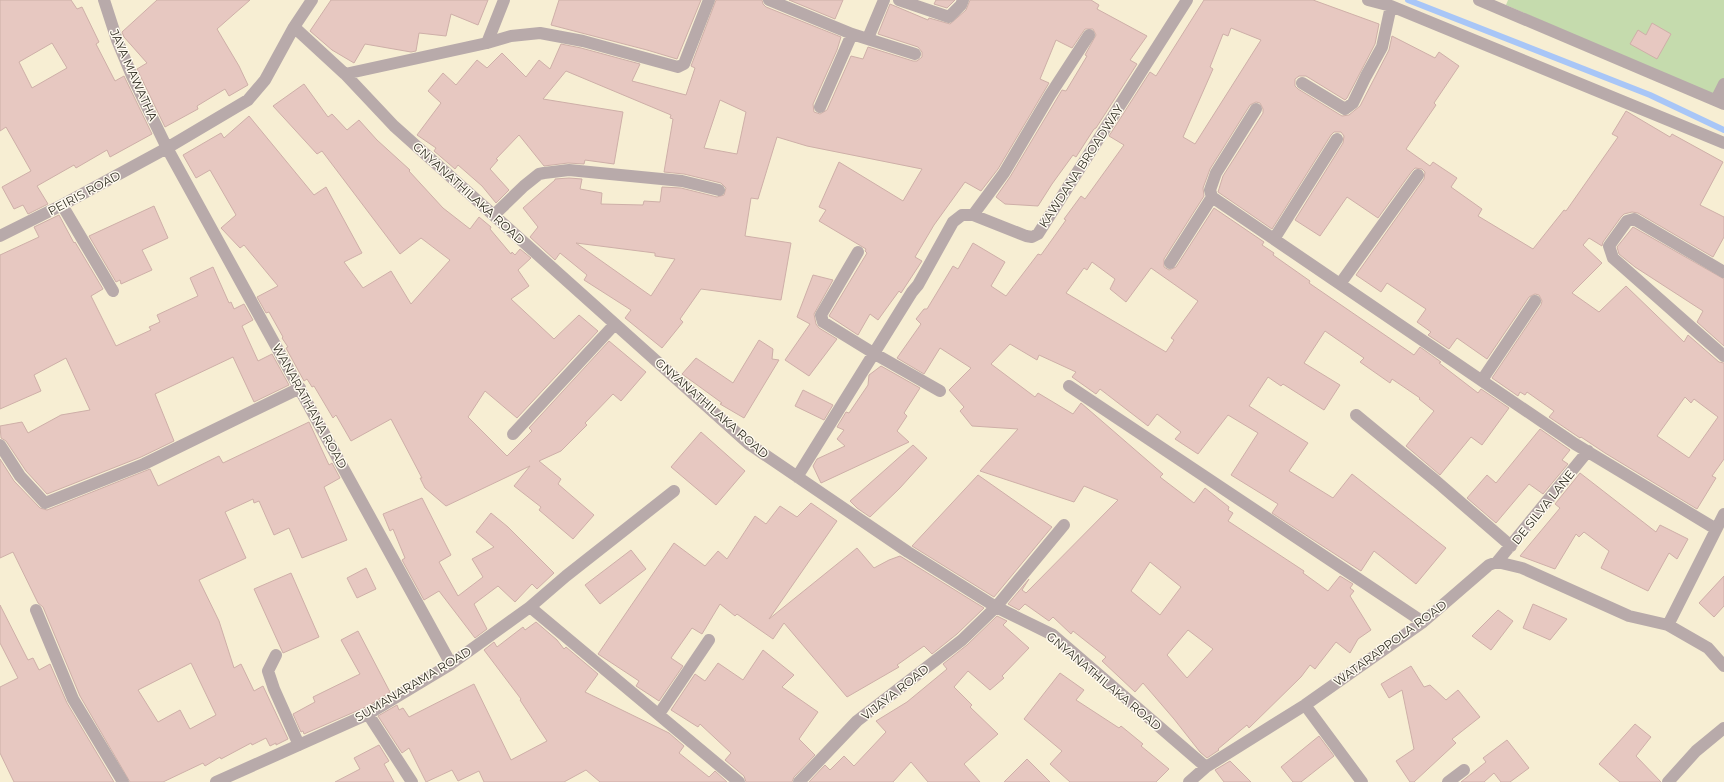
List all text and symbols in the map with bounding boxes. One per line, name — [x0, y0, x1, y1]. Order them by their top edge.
street label: JAYA MAWATHA — [107, 26, 161, 123]
street label: KAWDANA BROADWAY — [1036, 101, 1127, 230]
street label: GNYANATHILAKA ROAD — [410, 139, 528, 247]
street label: PEIRIS ROAD — [45, 168, 123, 218]
street label: WANARATHANA ROAD — [269, 341, 351, 471]
street label: GNYANATHILAKA ROAD — [652, 355, 772, 461]
street label: DE SILVA LANE — [1508, 467, 1578, 547]
street label: WATARAPPOLA ROAD — [1330, 597, 1450, 689]
street label: GNYANATHILAKA ROAD — [1043, 628, 1165, 734]
street label: SUMANARAMA ROAD — [352, 643, 474, 725]
street label: VIJAYA ROAD — [858, 661, 932, 723]

